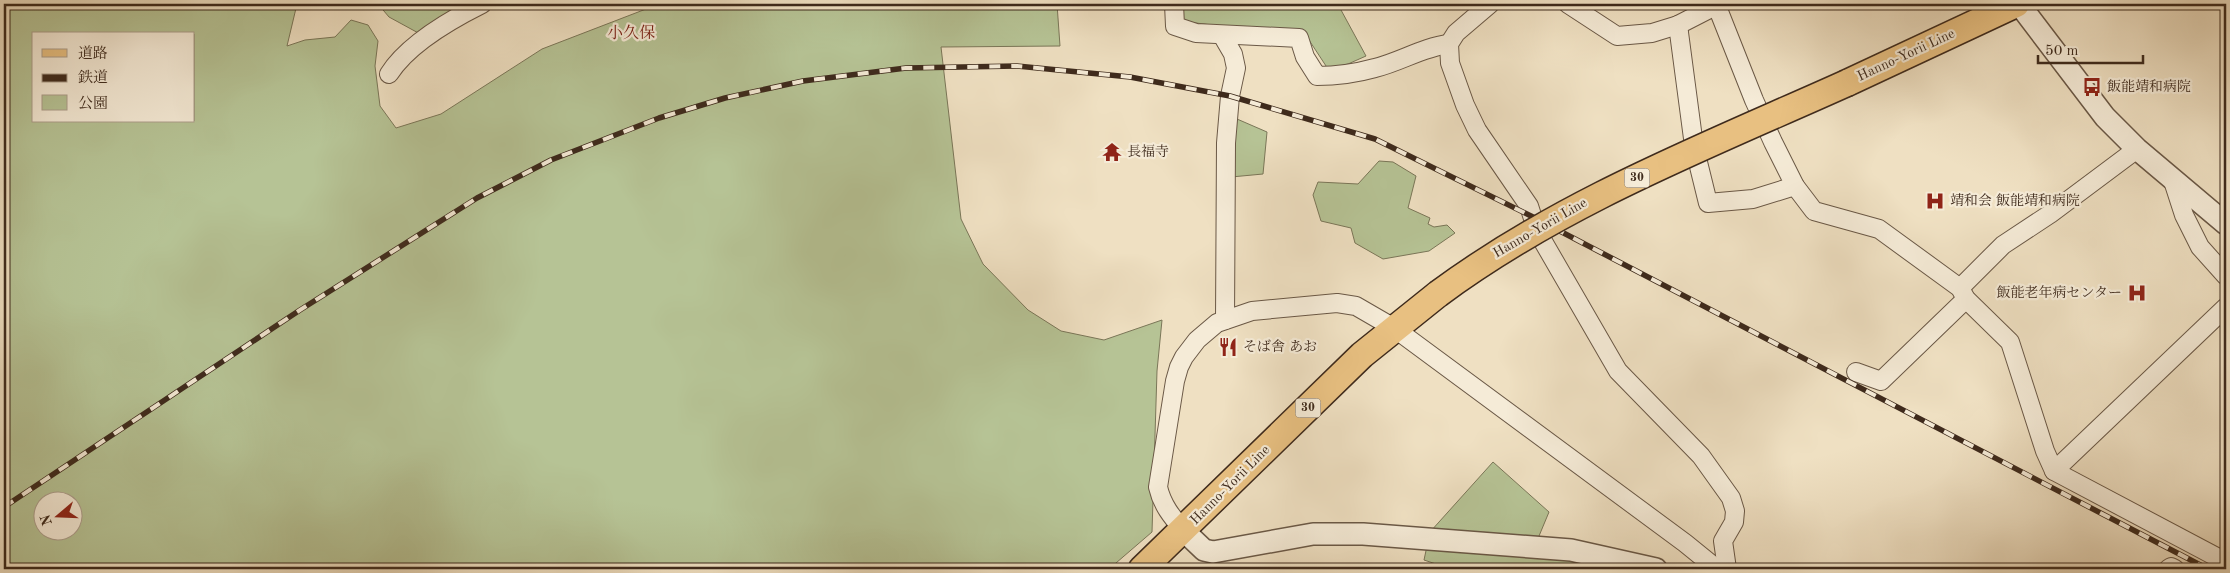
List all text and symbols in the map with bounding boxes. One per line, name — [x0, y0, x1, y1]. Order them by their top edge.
district label: 小久保 — [607, 24, 655, 42]
street label: Hanno-Yorii Line — [1855, 26, 1957, 84]
legend — [32, 32, 195, 122]
scale bar — [2038, 32, 2142, 64]
text: 50 m — [2045, 44, 2079, 59]
text: 道路 — [78, 45, 108, 62]
text: 鉄道 — [78, 69, 108, 86]
bus stop icon: 飯能靖和病院 — [2081, 76, 2103, 98]
place label: 飯能靖和病院 — [2107, 79, 2191, 94]
text: 公園 — [78, 95, 108, 112]
temple icon: 長福寺 — [1101, 141, 1123, 163]
place label: 長福寺 — [1127, 144, 1169, 159]
road number: 30 — [1624, 168, 1650, 188]
hospital icon: 靖和会 飯能靖和病院 — [1924, 190, 1946, 212]
place label: 靖和会 飯能靖和病院 — [1950, 193, 2080, 208]
street label: Hanno-Yorii Line — [1491, 196, 1589, 260]
hospital icon: 飯能老年病センター — [2126, 282, 2148, 304]
place label: 飯能老年病センター — [1997, 285, 2122, 300]
restaurant icon: そば舎 あお — [1217, 336, 1239, 358]
place label: そば舎 あお — [1243, 339, 1317, 354]
road number: 30 — [1296, 398, 1320, 418]
street label: Hanno-Yorii Line — [1188, 443, 1272, 527]
north arrow — [32, 490, 82, 540]
text: N — [38, 512, 55, 527]

